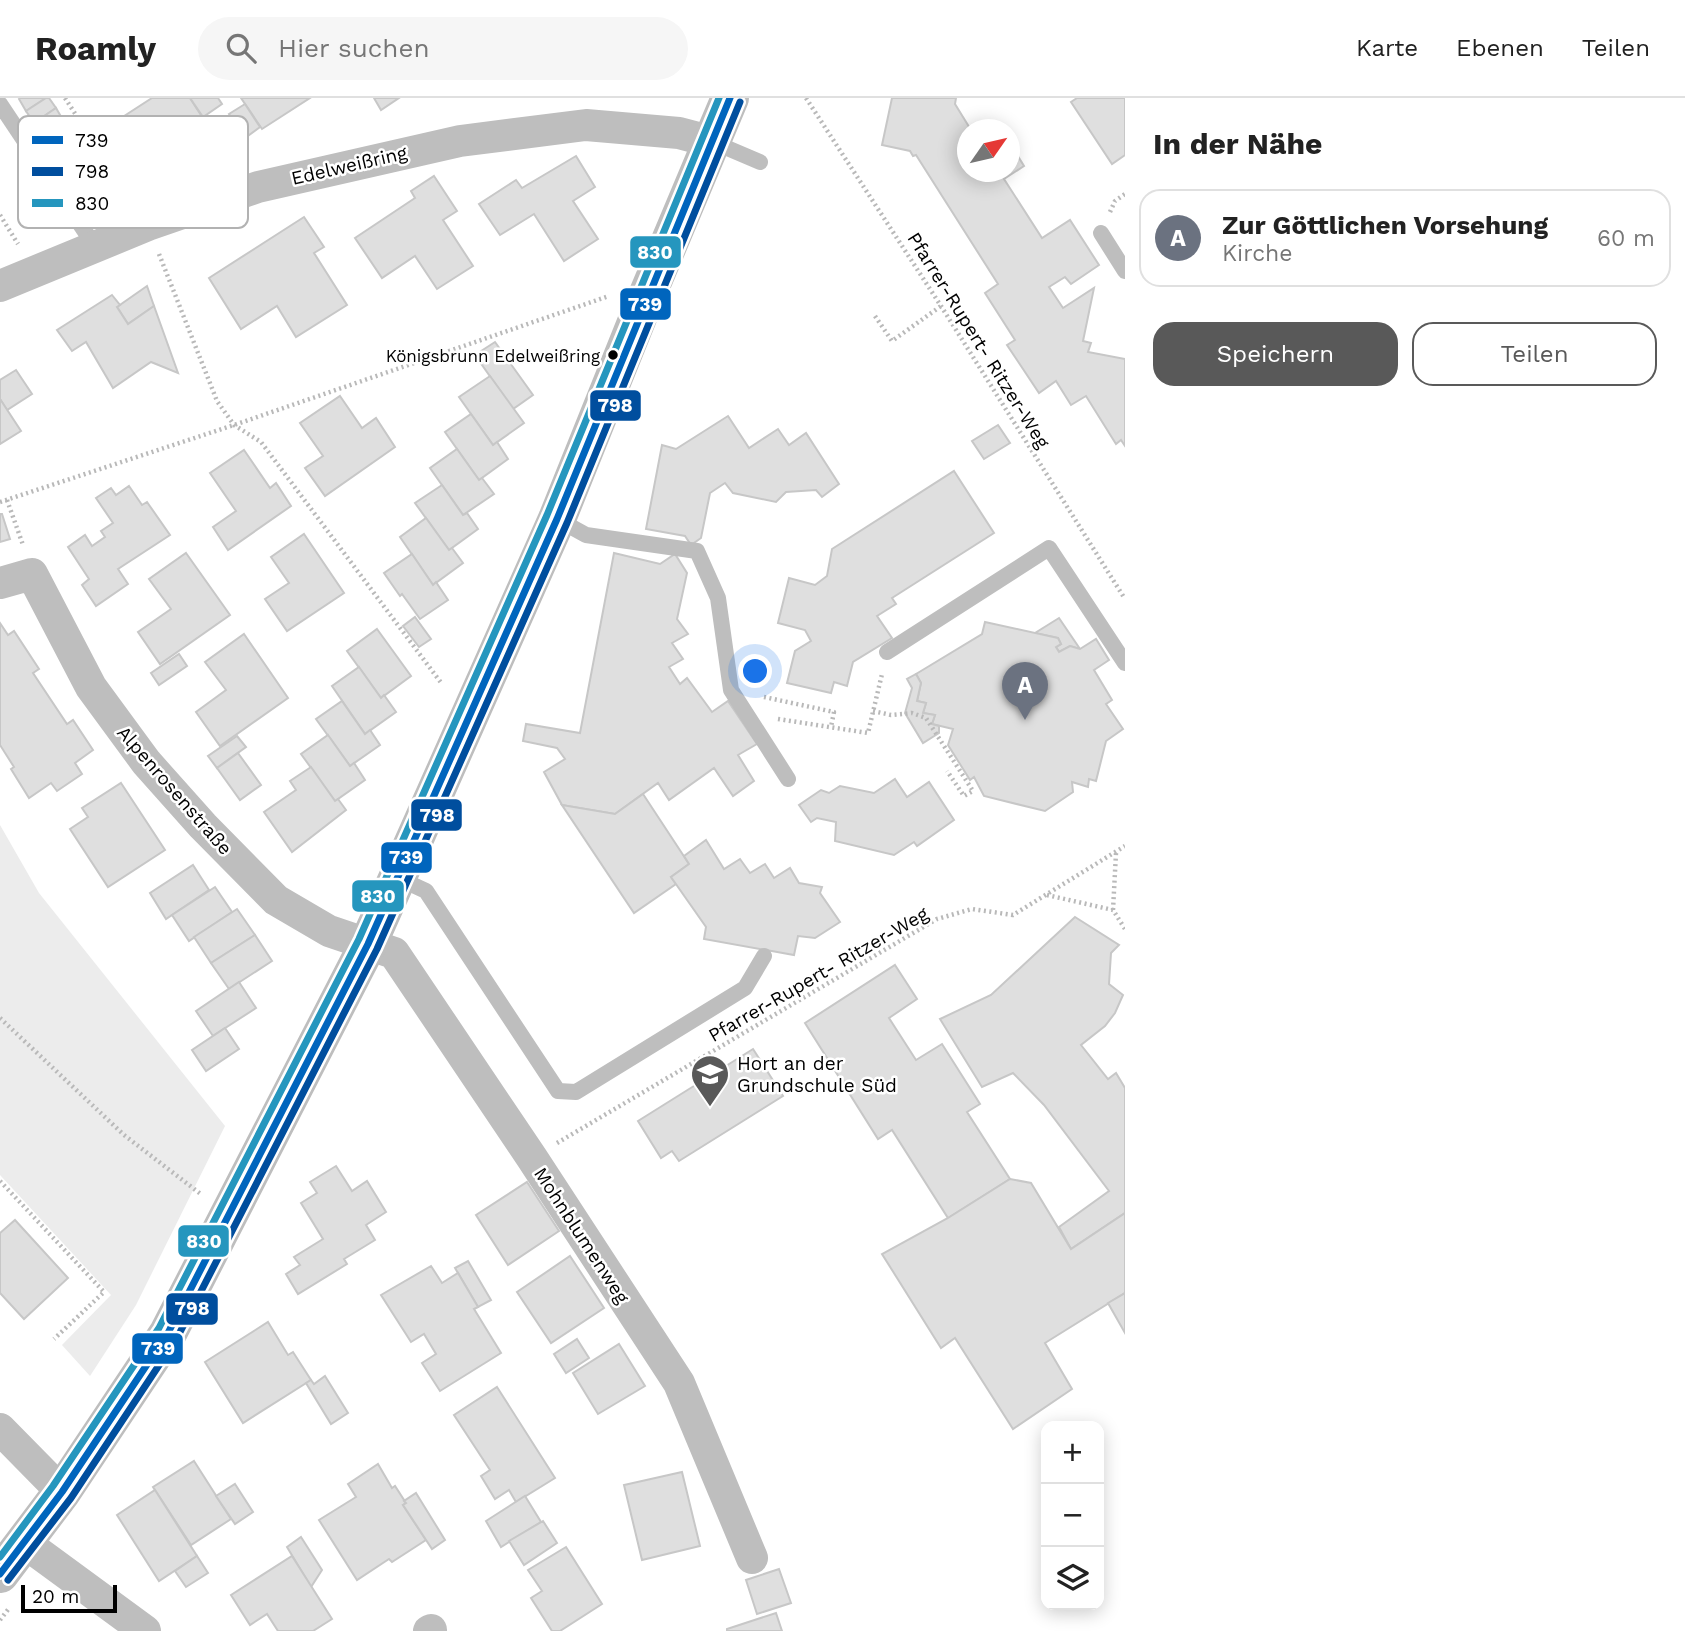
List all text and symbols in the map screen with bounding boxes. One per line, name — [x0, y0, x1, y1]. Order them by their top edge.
search box — [198, 17, 688, 80]
text: Roamly — [35, 29, 156, 68]
icon: search — [222, 29, 260, 67]
text: Hier suchen — [278, 33, 429, 63]
text: Karte — [1356, 34, 1418, 62]
text: Ebenen — [1456, 34, 1544, 62]
text: Teilen — [1582, 34, 1650, 62]
legend — [18, 116, 248, 228]
north arrow — [957, 119, 1020, 182]
text: In der Nähe — [1153, 126, 1322, 161]
text: 739 — [75, 129, 108, 152]
street label: Edelweißring — [289, 141, 410, 190]
text: 798 — [75, 160, 109, 183]
text: 830 — [75, 192, 109, 215]
text: Zur Göttlichen Vorsehung — [1222, 210, 1548, 240]
text: A — [1170, 225, 1186, 252]
text: 60 m — [1597, 225, 1655, 252]
street label: Pfarrer-Rupert- Ritzer-Weg — [903, 228, 1055, 453]
line badge: 830 — [629, 235, 682, 269]
text: Kirche — [1222, 240, 1293, 267]
text: 830 — [637, 241, 673, 264]
line badge: 739 — [619, 287, 672, 321]
text: 739 — [628, 293, 662, 316]
button: Speichern — [1153, 322, 1398, 386]
button: Teilen — [1412, 322, 1657, 386]
place label: Königsbrunn Edelweißring — [386, 346, 601, 366]
marker: Königsbrunn Edelweißring — [606, 348, 620, 362]
line badge: 798 — [589, 389, 642, 422]
text: 798 — [597, 394, 633, 417]
your location — [738, 654, 772, 688]
pin: A — [1002, 662, 1048, 720]
street label: Alpenrosenstraße — [112, 721, 237, 860]
line badge: 798 — [410, 798, 463, 832]
text: 798 — [419, 804, 455, 827]
line badge: 739 — [380, 841, 433, 874]
text: 739 — [389, 846, 423, 869]
line badge: 830 — [351, 879, 405, 913]
text: 830 — [360, 885, 396, 908]
street label: Pfarrer-Rupert- Ritzer-Weg — [704, 901, 933, 1047]
place label: Hort an der Grundschule Süd — [737, 1052, 897, 1097]
school or university icon: Hort an der Grundschule Süd — [689, 1053, 731, 1108]
street label: Mohnblumenweg — [529, 1163, 635, 1308]
line badge: 830 — [177, 1224, 230, 1258]
text: 830 — [186, 1230, 222, 1253]
line badge: 798 — [165, 1292, 219, 1326]
text: 798 — [174, 1297, 210, 1320]
line badge: 739 — [131, 1332, 184, 1365]
text: 739 — [141, 1337, 175, 1360]
map controls — [1041, 1421, 1104, 1610]
button: + — [1041, 1421, 1104, 1484]
button: − — [1041, 1484, 1104, 1547]
button: layers — [1041, 1547, 1104, 1610]
scale bar — [21, 1582, 117, 1614]
text: 20 m — [32, 1585, 79, 1608]

